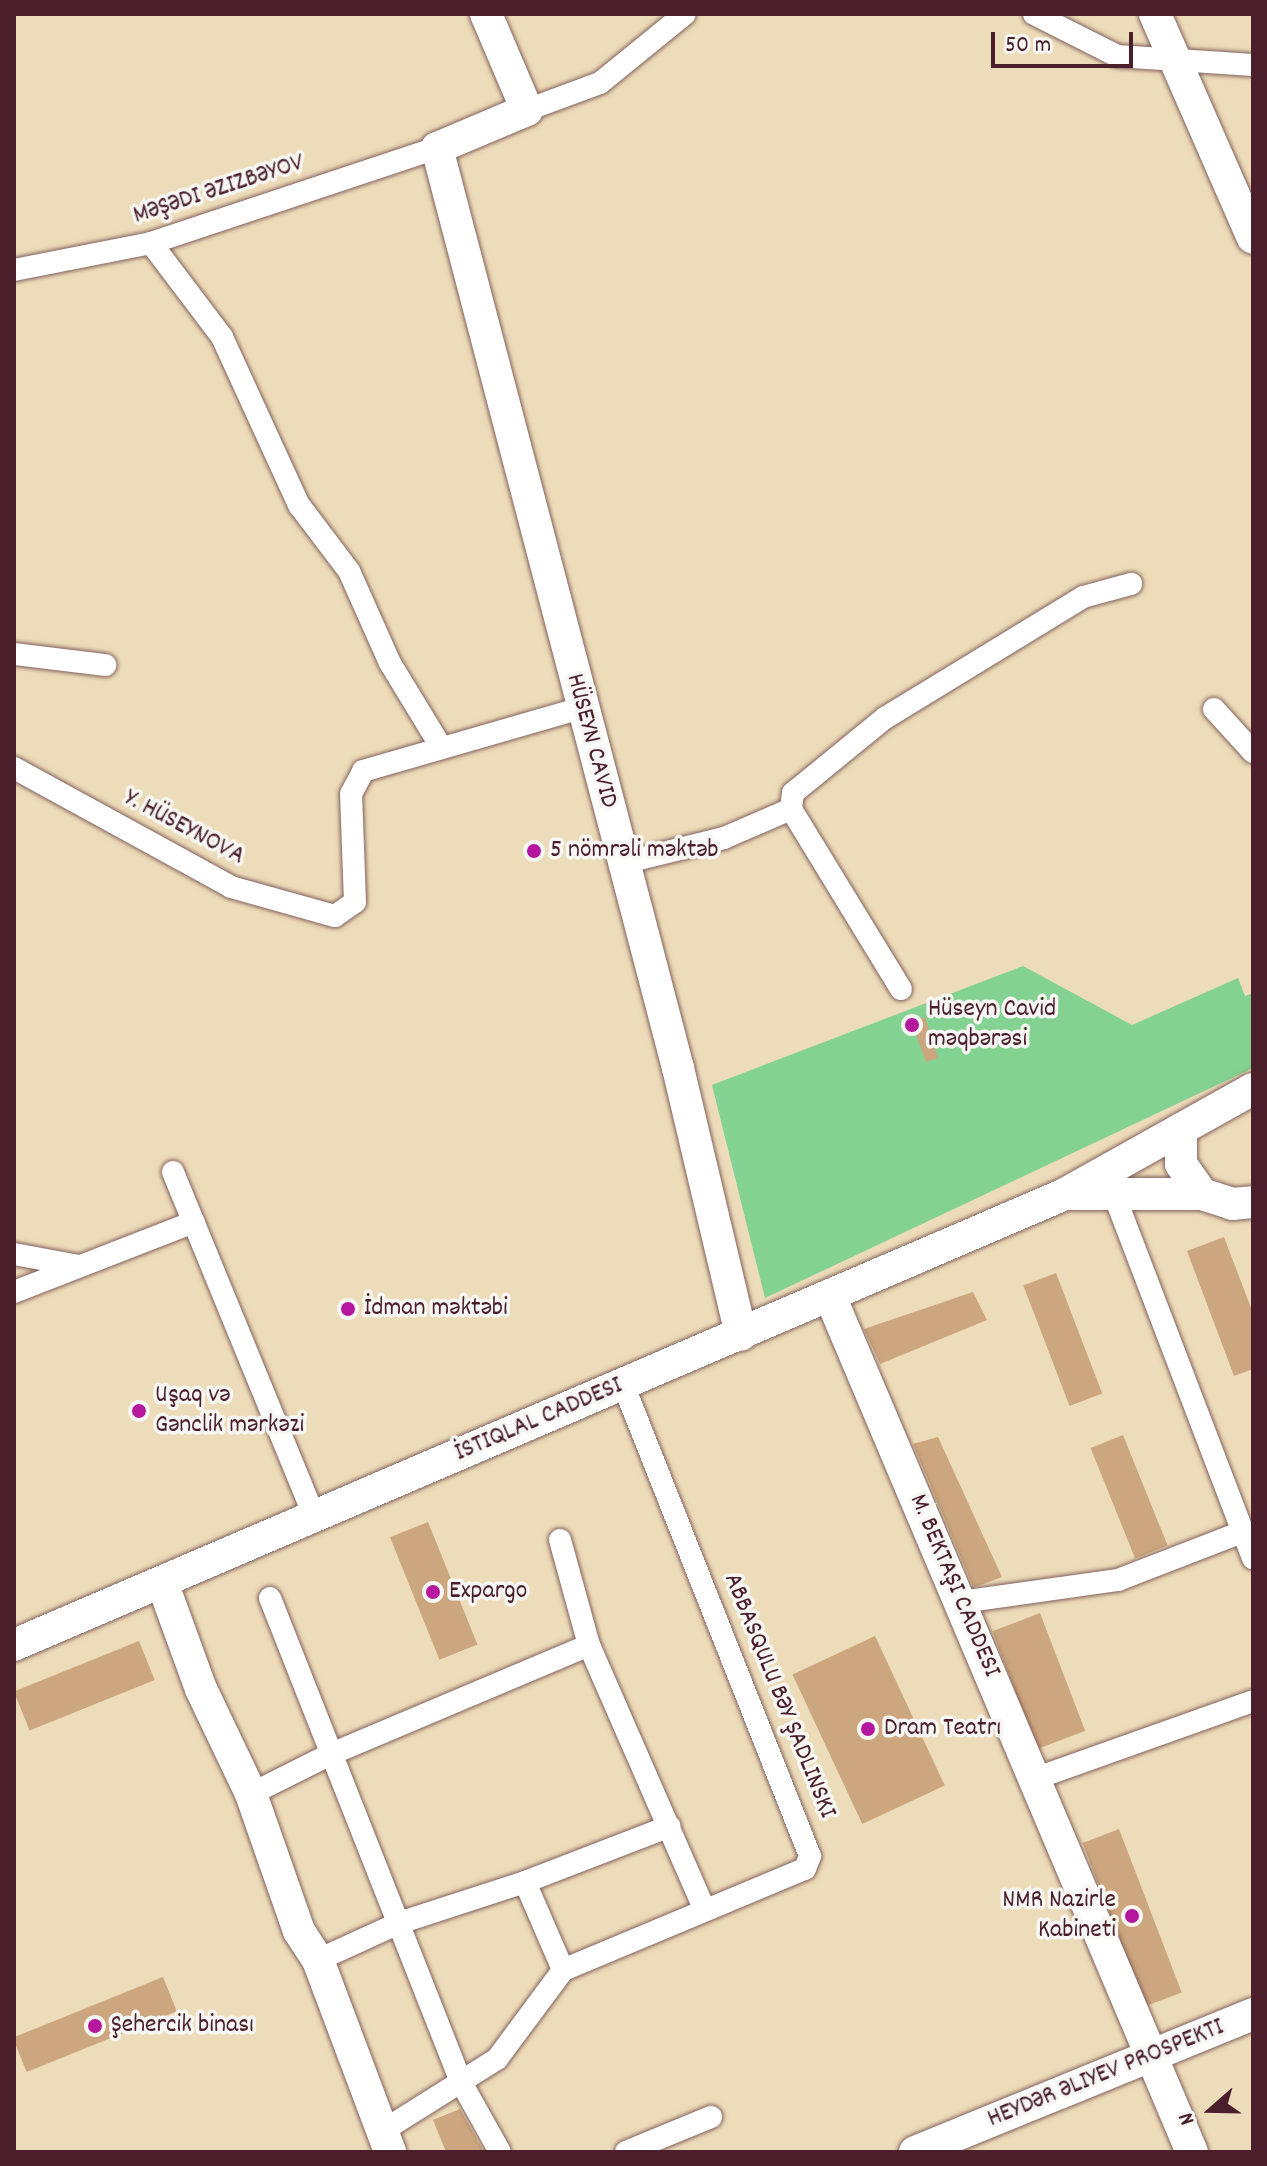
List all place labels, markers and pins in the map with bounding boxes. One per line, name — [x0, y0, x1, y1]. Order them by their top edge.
place label: 5 nömrəli məktəb — [550, 835, 719, 867]
marker: 5 nömrəli məktəb — [525, 842, 543, 860]
place label: Hüseyn Cavid məqbərəsi — [928, 994, 1056, 1056]
marker: Hüseyn Cavid məqbərəsi — [903, 1016, 921, 1034]
place label: İdman məktəbi — [364, 1293, 508, 1325]
marker: İdman məktəbi — [339, 1300, 357, 1318]
place label: Uşaq və Gənclik mərkəzi — [155, 1380, 304, 1442]
marker: Uşaq və Gənclik mərkəzi — [130, 1402, 148, 1420]
place label: Expargo — [449, 1576, 527, 1608]
marker: Expargo — [424, 1583, 442, 1601]
place label: Dram Teatrı — [884, 1713, 1001, 1745]
marker: Dram Teatrı — [859, 1720, 877, 1738]
place label: NMR Nazirle Kabineti — [1002, 1885, 1116, 1946]
marker: NMR Nazirle Kabineti — [1123, 1907, 1141, 1925]
place label: Şehercik binası — [111, 2010, 254, 2042]
marker: Şehercik binası — [86, 2017, 104, 2035]

